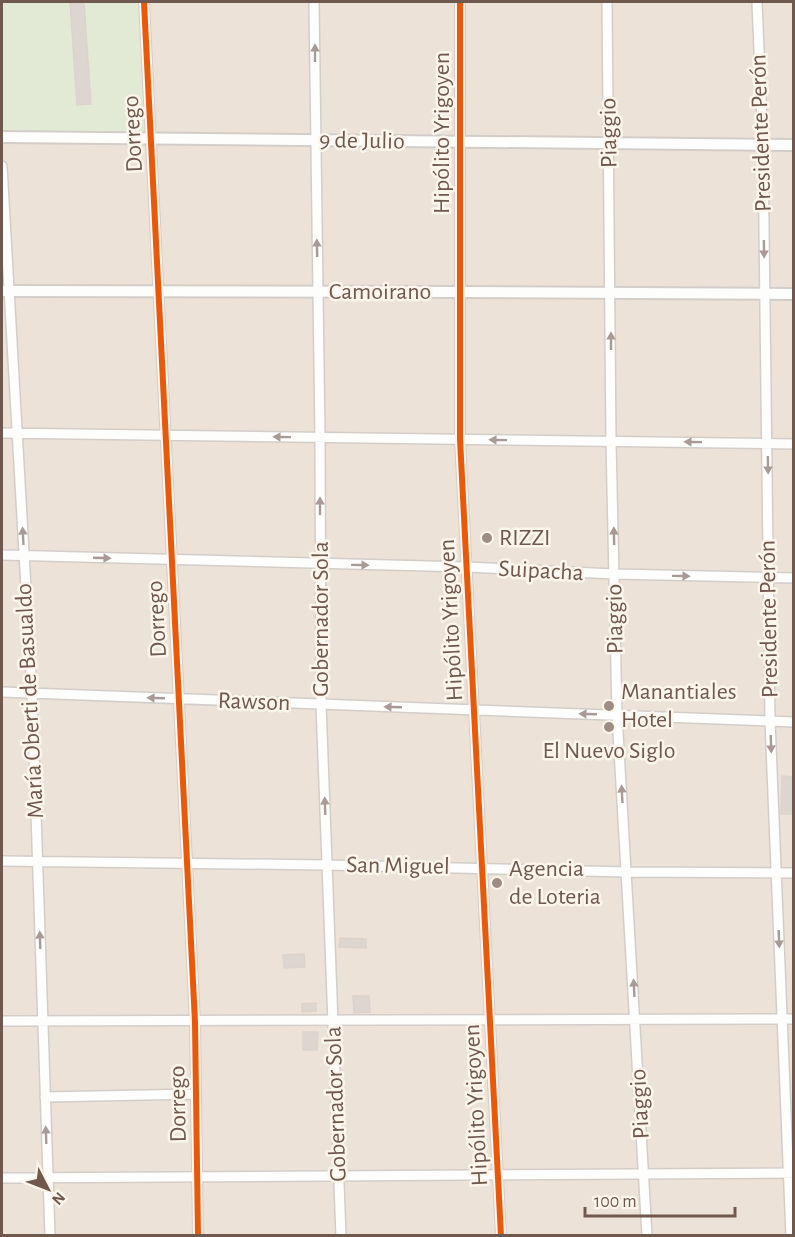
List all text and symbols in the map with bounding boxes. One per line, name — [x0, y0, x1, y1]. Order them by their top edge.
one-way arrow — [310, 44, 320, 63]
street label: Hipólito Yrigoyen — [430, 52, 454, 214]
street label: Presidente Perón — [746, 54, 776, 212]
street label: Dorrego — [119, 95, 147, 173]
street label: Piaggio — [596, 98, 622, 168]
street label: 9 de Julio — [319, 128, 405, 154]
one-way arrow — [312, 239, 322, 258]
one-way arrow — [759, 239, 769, 258]
street label: Camoirano — [329, 280, 431, 304]
one-way arrow — [606, 331, 616, 350]
one-way arrow — [273, 432, 292, 442]
one-way arrow — [489, 435, 508, 445]
one-way arrow — [684, 438, 703, 447]
one-way arrow — [763, 455, 773, 474]
one-way arrow — [315, 497, 325, 516]
one-way arrow — [18, 526, 27, 545]
place label: RIZZI — [499, 526, 551, 550]
one-way arrow — [609, 526, 618, 545]
marker: RIZZI — [480, 531, 494, 545]
street label: Hipólito Yrigoyen — [435, 538, 467, 702]
street label: Presidente Perón — [756, 540, 782, 698]
street label: Gobernador Sola — [309, 541, 333, 697]
one-way arrow — [92, 553, 111, 562]
street label: Suipacha — [498, 557, 584, 585]
one-way arrow — [350, 560, 369, 569]
one-way arrow — [671, 571, 690, 581]
street label: Dorrego — [143, 580, 171, 658]
street label: María Oberti de Basualdo — [12, 583, 48, 819]
street label: Piaggio — [602, 584, 628, 654]
place label: Manantiales Hotel — [621, 680, 737, 732]
street label: Rawson — [217, 689, 291, 715]
one-way arrow — [147, 693, 166, 702]
marker: Manantiales Hotel — [602, 699, 616, 713]
one-way arrow — [384, 702, 403, 711]
one-way arrow — [579, 710, 598, 719]
marker: El Nuevo Siglo — [602, 720, 616, 734]
one-way arrow — [767, 734, 776, 753]
place label: El Nuevo Siglo — [543, 739, 675, 763]
one-way arrow — [618, 784, 627, 803]
one-way arrow — [320, 797, 329, 816]
street label: San Miguel — [346, 853, 450, 879]
place label: Agencia de Loteria — [509, 857, 601, 909]
marker: Agencia de Loteria — [490, 876, 504, 890]
one-way arrow — [775, 929, 784, 948]
one-way arrow — [35, 931, 44, 950]
one-way arrow — [629, 979, 638, 998]
street label: Hipólito Yrigoyen — [460, 1023, 492, 1187]
street label: Gobernador Sola — [321, 1026, 351, 1182]
street label: Dorrego — [165, 1065, 191, 1143]
street label: Piaggio — [626, 1068, 654, 1140]
one-way arrow — [42, 1126, 51, 1145]
north arrow — [18, 1159, 78, 1219]
scale bar — [585, 1180, 735, 1218]
text: N — [49, 1189, 68, 1208]
text: 100 m — [594, 1193, 637, 1211]

